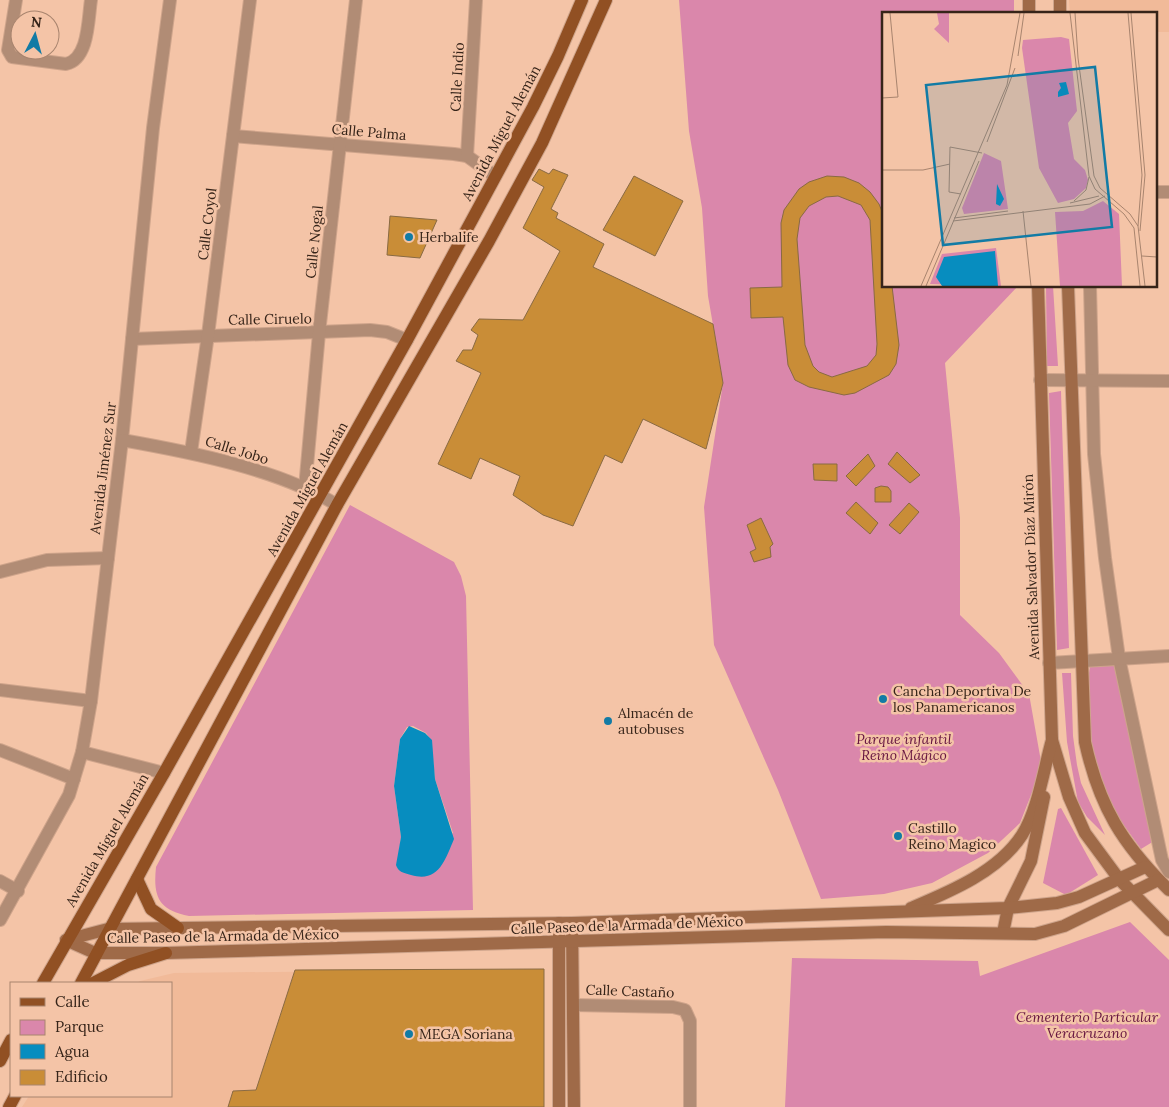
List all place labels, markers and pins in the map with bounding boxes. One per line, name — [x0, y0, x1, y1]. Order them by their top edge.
place label: Herbalife — [419, 228, 479, 246]
marker: Herbalife — [403, 231, 415, 243]
place label: Cancha Deportiva De los Panamericanos — [893, 682, 1032, 716]
marker: Cancha Deportiva De los Panamericanos — [877, 693, 889, 705]
place label: Almacén de autobuses — [617, 704, 694, 738]
marker: Almacén de autobuses — [602, 715, 614, 727]
place label: Castillo Reino Magico — [908, 819, 996, 853]
marker: Castillo Reino Magico — [892, 830, 904, 842]
place label: MEGA Soriana — [419, 1025, 513, 1043]
marker: MEGA Soriana — [403, 1028, 415, 1040]

